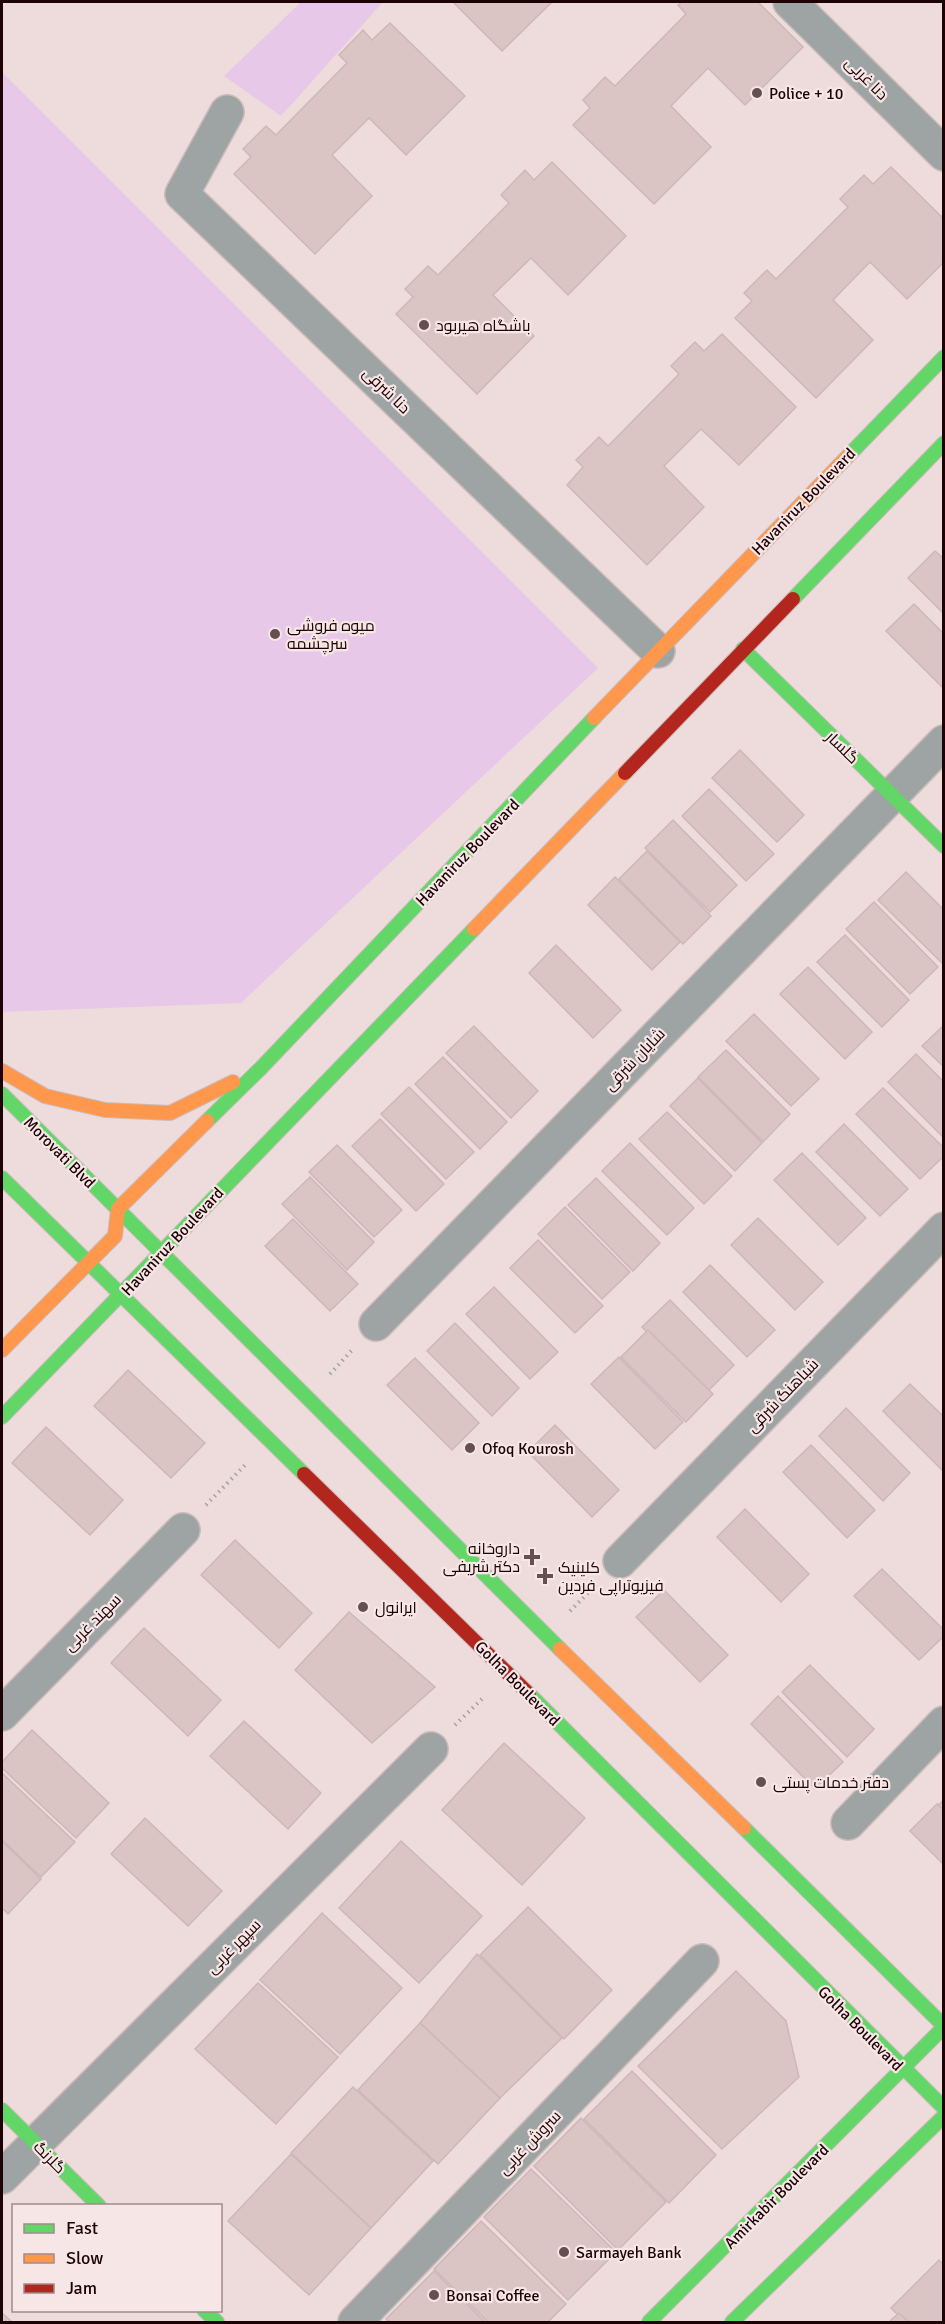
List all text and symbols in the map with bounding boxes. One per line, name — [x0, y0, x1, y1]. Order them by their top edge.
street label: دنا غربی — [841, 53, 892, 104]
place label: Police + 10 — [769, 84, 843, 104]
marker: Police + 10 — [750, 86, 764, 100]
place label: باشگاه هیربود — [436, 316, 531, 336]
marker: باشگاه هیربود — [417, 318, 431, 332]
street label: دنا شرقی — [358, 363, 414, 418]
street label: Havaniruz Boulevard — [748, 444, 860, 559]
place label: میوه فروشی سرچشمه — [287, 616, 375, 655]
marker: میوه فروشی سرچشمه — [268, 627, 282, 641]
street label: گلسار — [821, 726, 863, 768]
street label: Havaniruz Boulevard — [412, 795, 524, 910]
street label: شایان شرقی — [600, 1024, 670, 1095]
street label: Morovati Blvd — [19, 1113, 99, 1193]
street label: Havaniruz Boulevard — [117, 1183, 228, 1300]
street label: شباهنگ شرقی — [742, 1355, 823, 1437]
place label: Ofoq Kourosh — [482, 1439, 574, 1459]
marker: Ofoq Kourosh — [463, 1441, 477, 1455]
place label: داروخانه دکتر شریفی — [443, 1539, 520, 1577]
marker: داروخانه دکتر شریفی — [525, 1550, 539, 1564]
place label: کلینیک فیزیوتراپی فردین — [558, 1558, 664, 1597]
marker: کلینیک فیزیوتراپی فردین — [536, 1567, 554, 1585]
street label: سهند غربی — [60, 1590, 126, 1656]
place label: ایرانول — [375, 1598, 417, 1618]
marker: ایرانول — [356, 1600, 370, 1614]
street label: Golha Boulevard — [471, 1637, 564, 1730]
place label: دفتر خدمات پستی — [773, 1773, 889, 1794]
marker: دفتر خدمات پستی — [754, 1775, 768, 1789]
street label: سپهر غربی — [202, 1915, 265, 1978]
street label: Golha Boulevard — [814, 1982, 907, 2075]
street label: سروش غربی — [494, 2106, 565, 2179]
street label: گلرنگ — [29, 2137, 70, 2178]
street label: Amirkabir Boulevard — [720, 2140, 833, 2253]
legend — [12, 2204, 222, 2312]
text: Fast — [66, 2217, 98, 2239]
place label: Sarmayeh Bank — [576, 2243, 682, 2263]
marker: Sarmayeh Bank — [557, 2245, 571, 2259]
text: Slow — [66, 2247, 103, 2269]
text: Jam — [66, 2277, 97, 2299]
place label: Bonsai Coffee — [446, 2286, 540, 2306]
marker: Bonsai Coffee — [427, 2288, 441, 2302]

